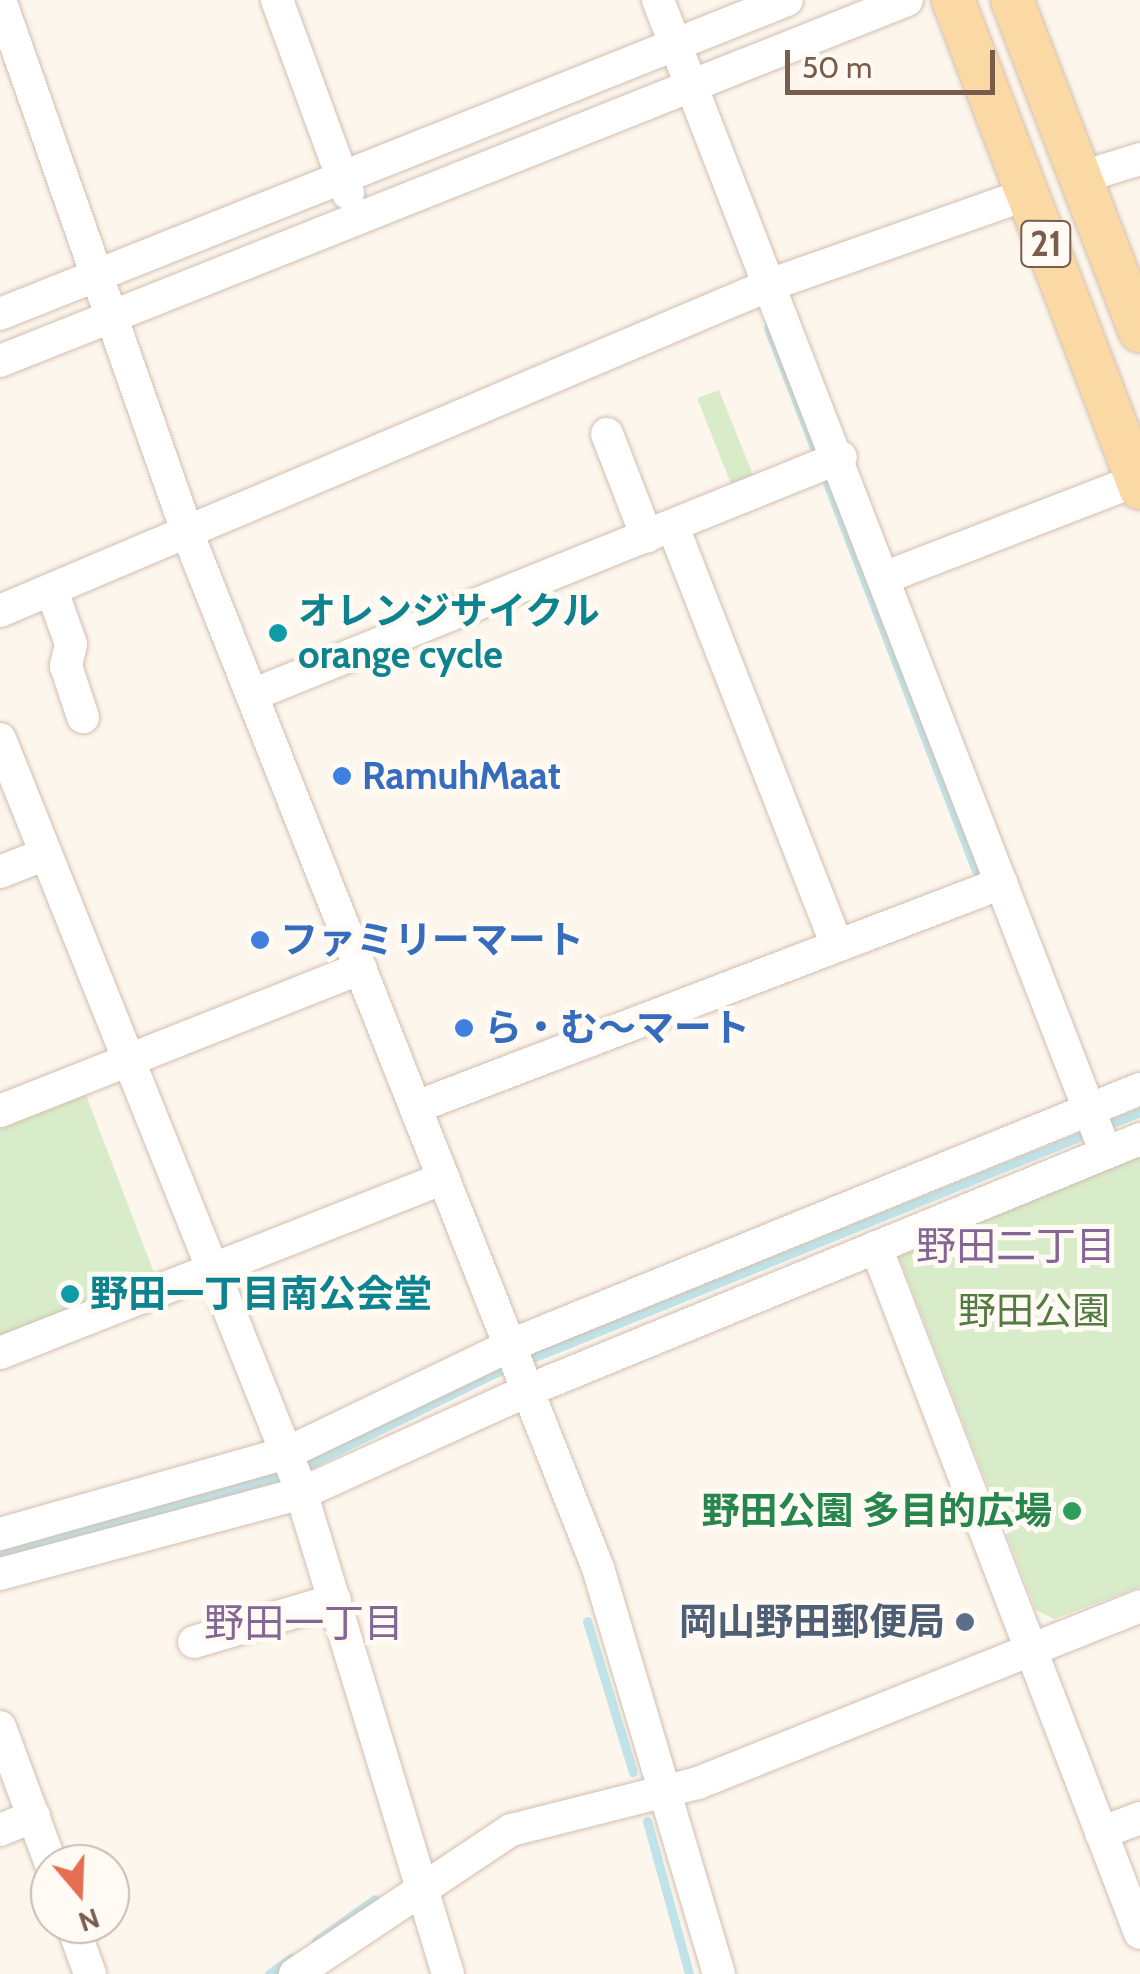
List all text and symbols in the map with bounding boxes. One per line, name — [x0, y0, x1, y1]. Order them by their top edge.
scale bar — [790, 30, 1000, 92]
text: 50 m — [802, 49, 872, 86]
road number: 21 — [1018, 214, 1074, 274]
place label: オレンジサイクル orange cycle — [298, 588, 602, 678]
marker: オレンジサイクル orange cycle — [267, 622, 289, 644]
place label: RamuhMaat — [362, 753, 561, 799]
marker: RamuhMaat — [331, 765, 353, 787]
place label: ファミリーマート — [280, 917, 584, 963]
marker: ファミリーマート — [249, 929, 271, 951]
place label: ら・む～マート — [484, 1005, 750, 1051]
marker: ら・む～マート — [453, 1017, 475, 1039]
district label: 野田二丁目 — [916, 1222, 1116, 1270]
place label: 野田一丁目南公会堂 — [90, 1271, 432, 1317]
marker: 野田一丁目南公会堂 — [59, 1283, 81, 1305]
park label: 野田公園 — [958, 1288, 1110, 1334]
place label: 野田公園 多目的広場 — [701, 1488, 1052, 1534]
marker: 野田公園 多目的広場 — [1061, 1500, 1083, 1522]
district label: 野田一丁目 — [204, 1599, 404, 1647]
place label: 岡山野田郵便局 — [679, 1599, 945, 1645]
marker: 岡山野田郵便局 — [954, 1611, 976, 1633]
north arrow — [30, 1844, 130, 1944]
text: N — [74, 1901, 104, 1940]

